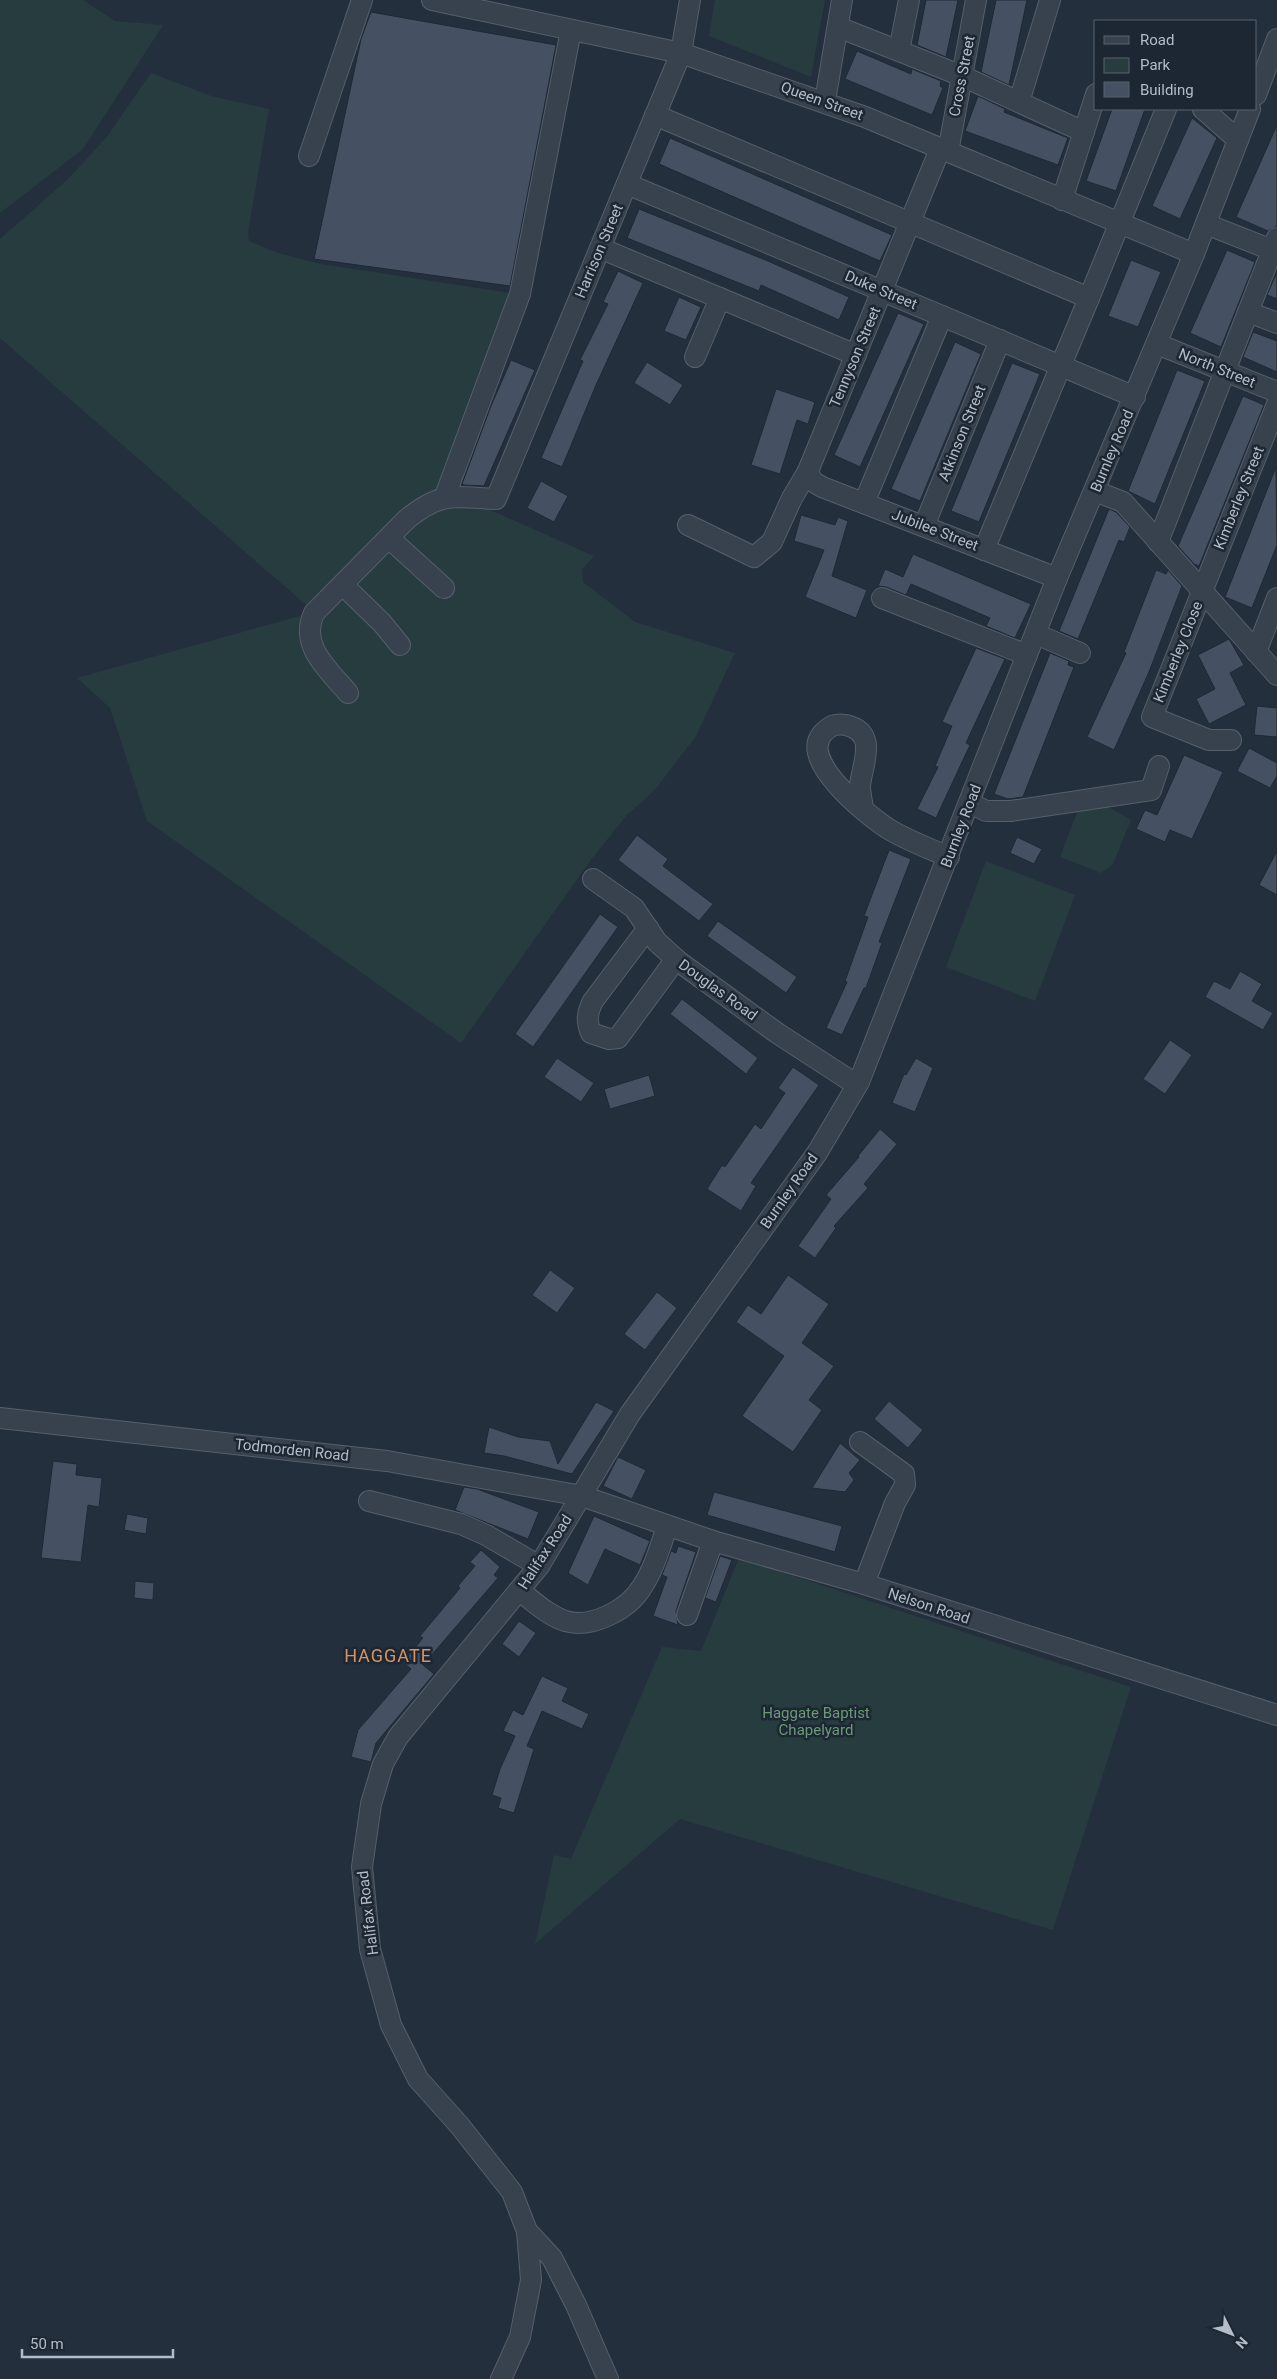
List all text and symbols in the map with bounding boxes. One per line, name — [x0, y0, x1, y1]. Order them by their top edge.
legend — [1094, 20, 1257, 110]
text: Road — [1140, 31, 1174, 49]
street label: Cross Street — [945, 34, 979, 118]
text: Park — [1140, 56, 1171, 74]
street label: Queen Street — [778, 78, 866, 124]
text: Building — [1140, 81, 1194, 99]
street label: Harrison Street — [571, 201, 627, 301]
street label: Duke Street — [842, 267, 920, 313]
street label: Tennyson Street — [826, 304, 884, 410]
street label: North Street — [1176, 344, 1258, 392]
street label: Atkinson Street — [935, 382, 989, 484]
street label: Burnley Road — [1087, 407, 1137, 495]
street label: Kimberley Street — [1210, 444, 1268, 552]
street label: Jubilee Street — [889, 505, 981, 555]
street label: Kimberley Close — [1149, 599, 1207, 705]
street label: Burnley Road — [937, 782, 985, 870]
street label: Douglas Road — [675, 955, 761, 1025]
street label: Burnley Road — [756, 1150, 822, 1232]
street label: Todmorden Road — [234, 1435, 350, 1465]
street label: Halifax Road — [514, 1511, 576, 1593]
street label: Nelson Road — [886, 1584, 972, 1628]
district label: HAGGATE — [344, 1645, 432, 1666]
park label: Haggate Baptist Chapelyard — [762, 1704, 870, 1739]
street label: Halifax Road — [354, 1870, 382, 1956]
north arrow — [1207, 2309, 1257, 2359]
scale bar — [22, 2326, 174, 2358]
text: N — [1232, 2334, 1251, 2352]
text: 50 m — [30, 2335, 64, 2353]

